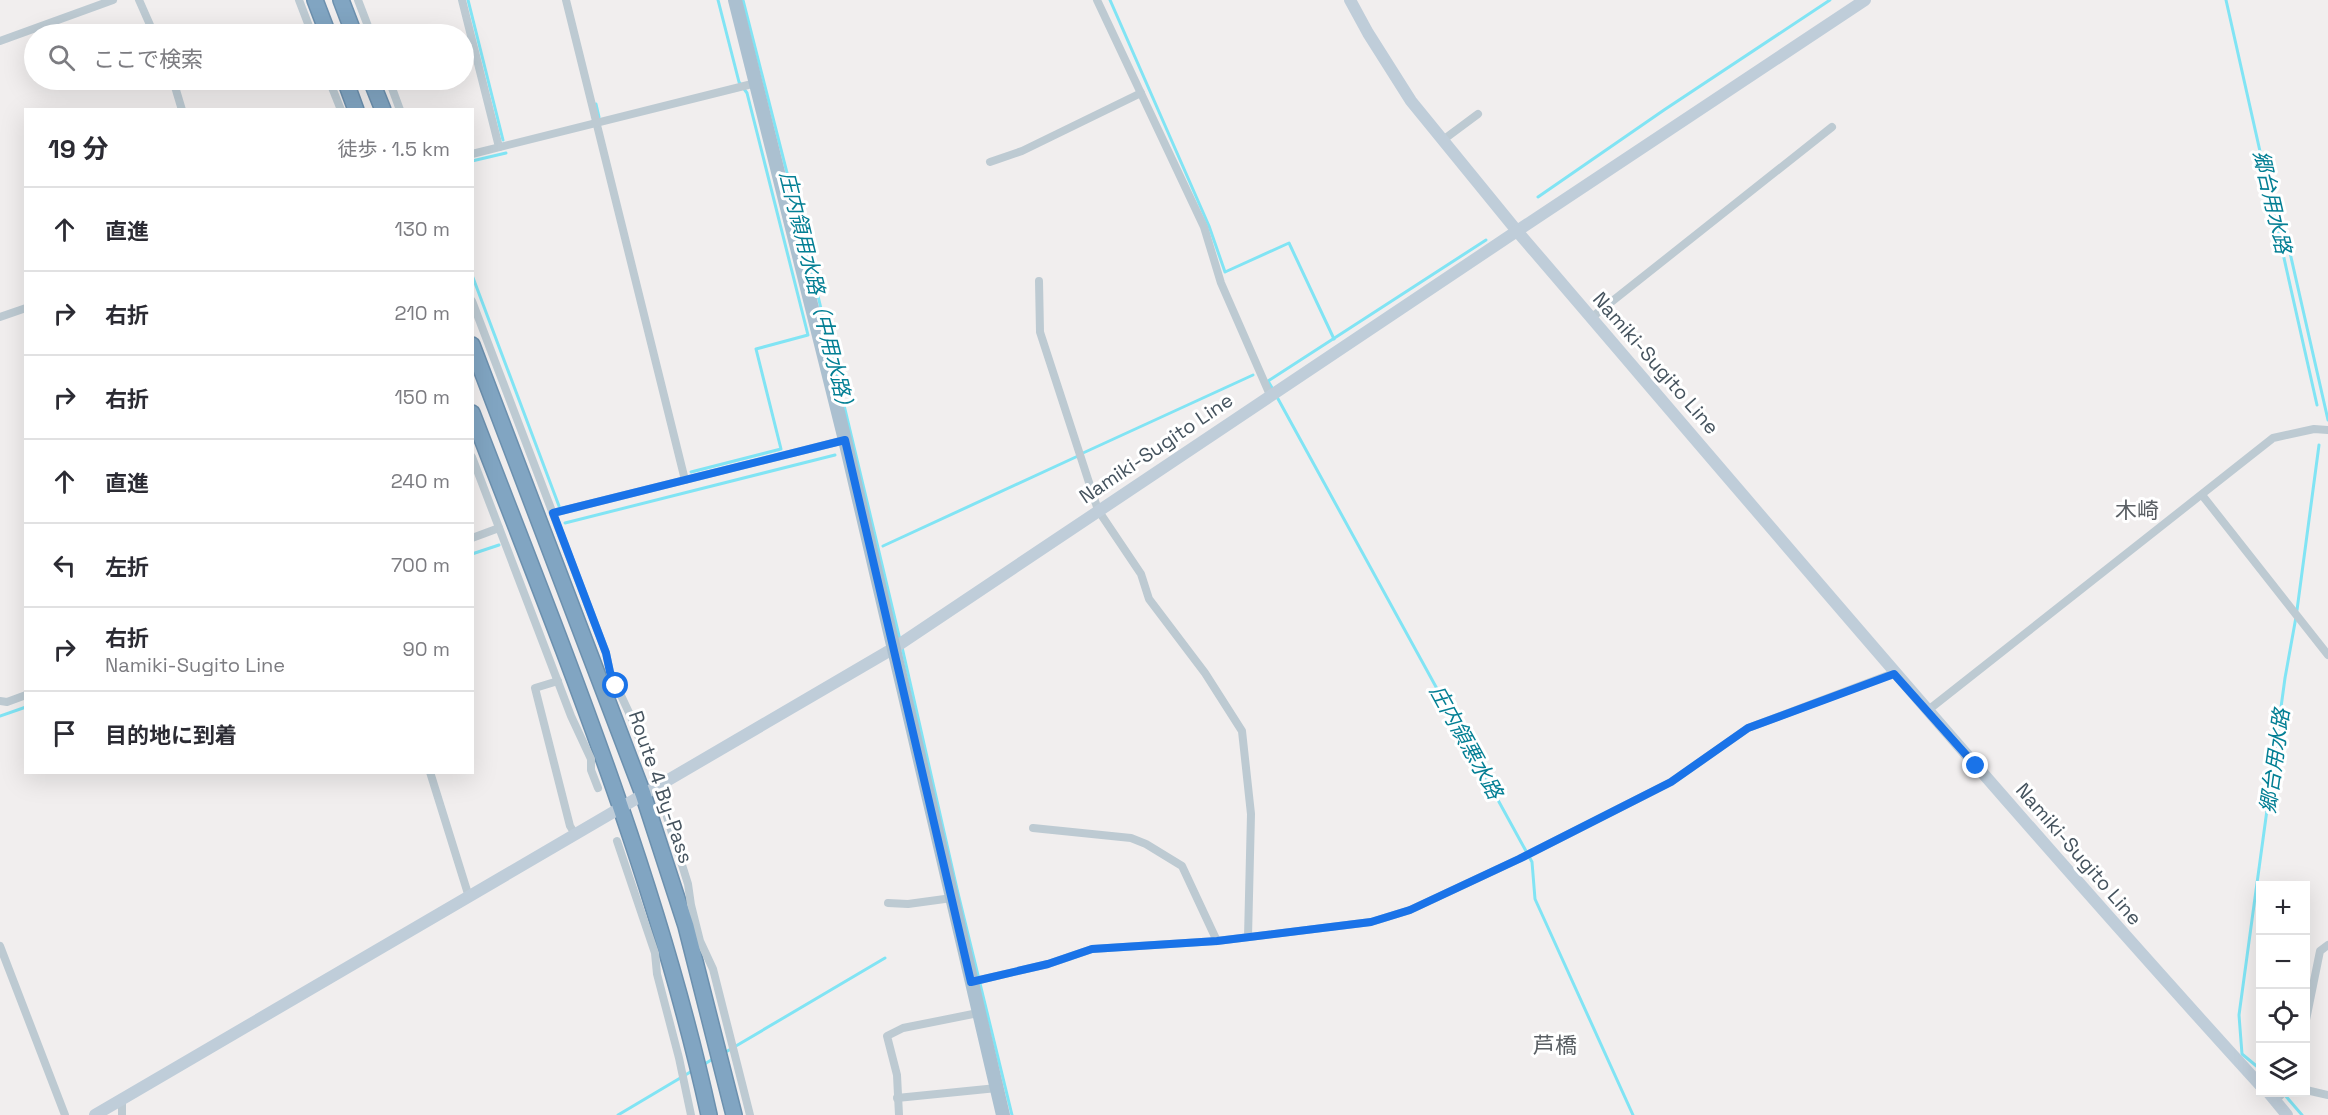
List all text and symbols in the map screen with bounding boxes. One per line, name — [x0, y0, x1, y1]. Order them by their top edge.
search box — [24, 24, 474, 90]
icon: search — [45, 41, 78, 74]
text: ここで検索 — [93, 45, 203, 73]
text: 19 分 — [48, 132, 108, 166]
text: 徒歩 · 1.5 km — [337, 136, 450, 162]
water label: 郷台用水路 — [2248, 148, 2298, 258]
water label: 庄内領用水路（中用水路） — [774, 168, 861, 419]
icon: ahead — [48, 213, 81, 246]
text: 130 m — [394, 216, 450, 242]
text: 直進 — [105, 217, 149, 245]
street label: Namiki-Sugito Line — [1587, 286, 1725, 440]
icon: right — [48, 297, 81, 330]
text: 210 m — [394, 300, 450, 326]
text: 右折 — [105, 301, 149, 329]
icon: right — [48, 381, 81, 414]
text: 150 m — [395, 384, 450, 410]
text: 右折 — [105, 385, 149, 413]
street label: Namiki-Sugito Line — [1074, 387, 1238, 509]
icon: ahead — [48, 465, 81, 498]
text: 240 m — [391, 468, 450, 494]
text: 直進 — [105, 469, 149, 497]
district label: 木崎 — [2115, 496, 2159, 524]
icon: left — [48, 549, 81, 582]
text: 700 m — [391, 552, 450, 578]
text: 左折 — [105, 553, 149, 581]
text: 右折 — [105, 624, 149, 652]
icon: right — [48, 633, 81, 666]
text: 90 m — [403, 636, 450, 662]
text: Namiki-Sugito Line — [105, 652, 285, 678]
route start — [602, 672, 628, 698]
water label: 庄内領悪水路 — [1424, 680, 1510, 805]
water label: 郷台用水路 — [2254, 705, 2295, 815]
street label: Route 4 By-Pass — [623, 707, 699, 867]
icon: arrive — [48, 717, 81, 750]
text: 目的地に到着 — [105, 721, 237, 749]
route end — [1962, 752, 1988, 778]
street label: Namiki-Sugito Line — [2010, 777, 2148, 931]
map controls — [2256, 881, 2310, 1097]
button: + — [2256, 881, 2310, 935]
button: − — [2256, 935, 2310, 989]
button: locate — [2256, 989, 2310, 1043]
district label: 芦橋 — [1533, 1031, 1577, 1059]
button: layers — [2256, 1043, 2310, 1097]

